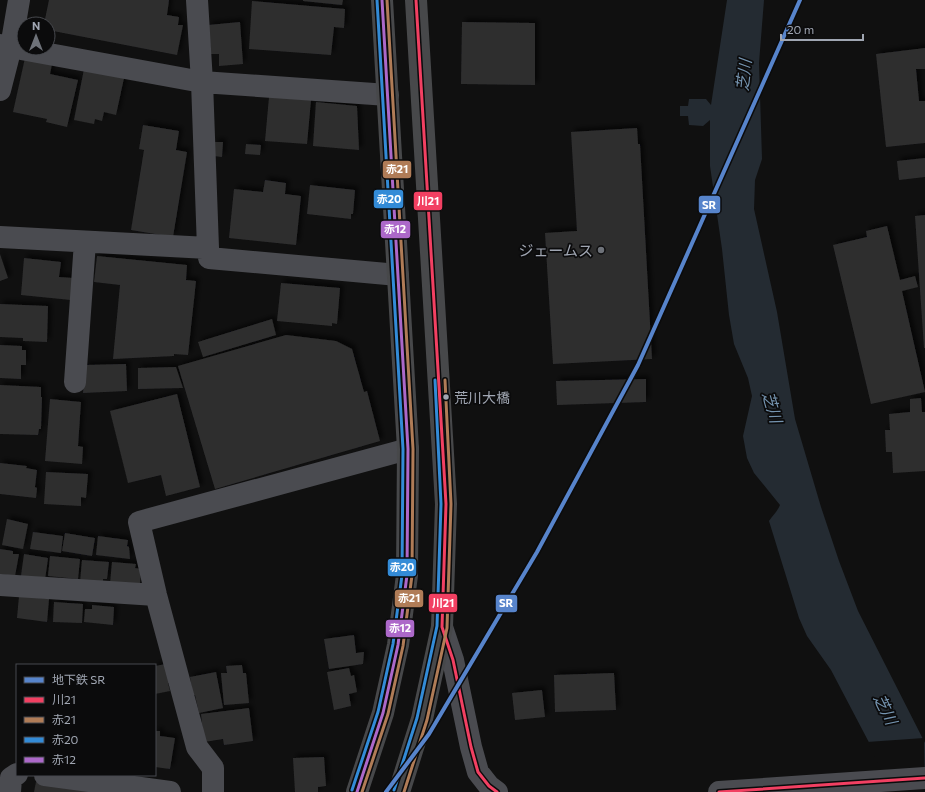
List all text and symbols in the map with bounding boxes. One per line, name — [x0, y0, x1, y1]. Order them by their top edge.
north arrow — [16, 16, 56, 56]
scale bar — [781, 16, 863, 42]
text: N — [32, 19, 40, 32]
text: 20 m — [787, 22, 814, 36]
water label: 芝川 — [732, 56, 754, 92]
line badge: 赤21 — [382, 160, 412, 179]
text: 赤21 — [386, 162, 408, 175]
line badge: 赤20 — [373, 189, 404, 209]
line badge: 川21 — [413, 191, 443, 211]
text: 赤20 — [377, 192, 401, 205]
text: 川21 — [417, 194, 439, 207]
line badge: SR — [698, 195, 721, 214]
text: SR — [702, 198, 716, 211]
line badge: 赤12 — [380, 220, 411, 239]
text: 赤12 — [384, 222, 406, 235]
place label: ジェームス — [518, 241, 593, 259]
marker: ジェームス — [596, 245, 606, 255]
place label: 荒川大橋 — [454, 389, 510, 406]
water label: 芝川 — [759, 389, 787, 427]
marker: 荒川大橋 — [441, 392, 451, 402]
line badge: 赤20 — [387, 558, 417, 577]
text: 赤20 — [390, 560, 414, 573]
line badge: 赤21 — [394, 589, 424, 608]
text: 赤21 — [398, 591, 420, 604]
line badge: 川21 — [428, 593, 458, 613]
line badge: SR — [495, 594, 518, 613]
text: 川21 — [432, 596, 454, 609]
text: SR — [499, 596, 513, 609]
line badge: 赤12 — [385, 619, 415, 638]
text: 赤12 — [389, 621, 411, 634]
legend — [16, 664, 156, 776]
text: 地下鉄 SR — [52, 672, 105, 686]
water label: 芝川 — [870, 690, 902, 729]
text: 川21 — [52, 692, 76, 706]
text: 赤21 — [52, 712, 76, 726]
text: 赤20 — [52, 732, 79, 746]
text: 赤12 — [52, 752, 76, 766]

